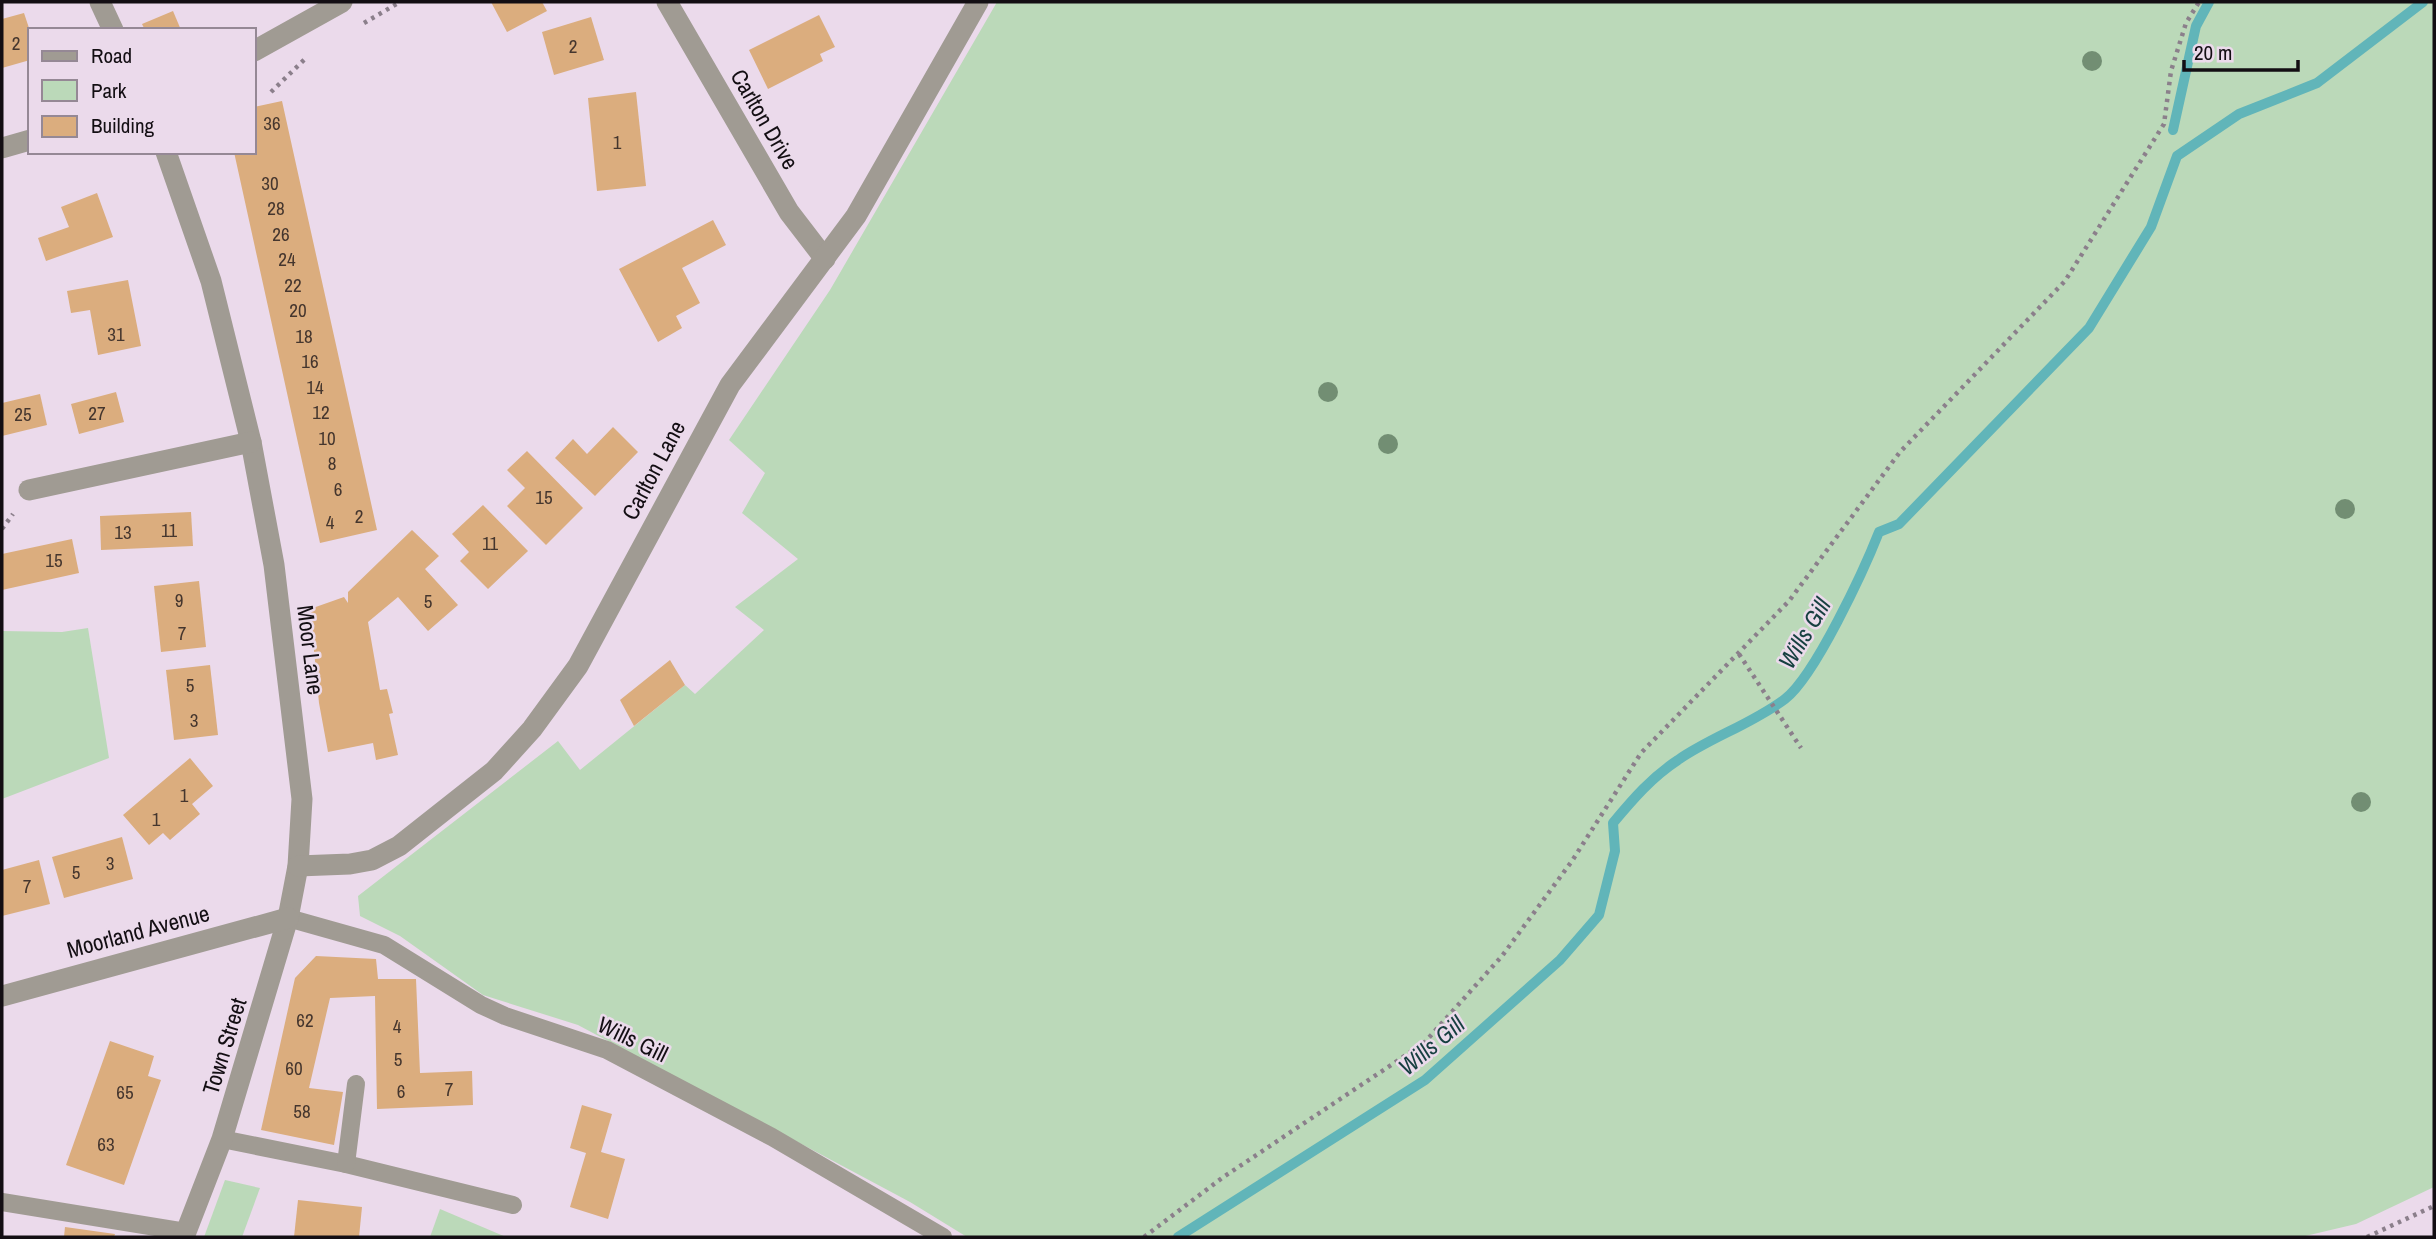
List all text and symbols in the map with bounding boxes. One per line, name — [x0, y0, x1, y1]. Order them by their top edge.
legend — [28, 28, 256, 154]
scale bar — [2184, 28, 2298, 72]
house number: 2 — [12, 30, 20, 56]
house number: 2 — [569, 33, 577, 59]
text: 20 m — [2194, 38, 2232, 67]
text: Road — [91, 41, 132, 70]
street label: Carlton Drive — [724, 63, 806, 175]
text: Park — [91, 76, 127, 105]
house number: 36 — [263, 110, 281, 136]
text: Building — [91, 111, 155, 140]
house number: 1 — [613, 129, 622, 155]
house number: 30 — [261, 170, 279, 196]
house number: 28 — [267, 195, 285, 221]
house number: 26 — [272, 221, 290, 247]
house number: 24 — [278, 246, 296, 272]
house number: 22 — [284, 272, 302, 298]
house number: 20 — [289, 297, 307, 323]
house number: 31 — [107, 321, 125, 347]
house number: 18 — [295, 323, 313, 349]
house number: 16 — [301, 348, 319, 374]
house number: 14 — [306, 374, 324, 400]
house number: 12 — [312, 399, 330, 425]
house number: 27 — [88, 400, 106, 426]
house number: 25 — [14, 401, 32, 427]
street label: Carlton Lane — [614, 415, 692, 525]
house number: 10 — [318, 425, 336, 451]
house number: 8 — [328, 450, 336, 476]
house number: 6 — [334, 476, 342, 502]
house number: 15 — [535, 484, 553, 510]
house number: 2 — [355, 503, 363, 529]
house number: 4 — [326, 509, 335, 535]
house number: 11 — [161, 517, 177, 543]
house number: 13 — [114, 519, 132, 545]
house number: 11 — [482, 530, 498, 556]
house number: 15 — [45, 547, 63, 573]
house number: 9 — [175, 587, 183, 613]
house number: 5 — [424, 588, 433, 614]
water label: Wills Gill — [1770, 591, 1838, 674]
street label: Moor Lane — [290, 603, 332, 697]
house number: 7 — [178, 620, 187, 646]
house number: 5 — [186, 672, 195, 698]
house number: 3 — [190, 707, 198, 733]
house number: 1 — [180, 782, 189, 808]
house number: 1 — [152, 806, 161, 832]
house number: 3 — [106, 850, 114, 876]
house number: 5 — [72, 859, 81, 885]
house number: 7 — [23, 873, 32, 899]
street label: Moorland Avenue — [63, 897, 213, 965]
street label: Town Street — [195, 994, 253, 1098]
house number: 62 — [296, 1007, 314, 1033]
water label: Wills Gill — [1391, 1008, 1471, 1082]
street label: Wills Gill — [593, 1009, 673, 1069]
house number: 4 — [393, 1013, 402, 1039]
house number: 5 — [394, 1046, 403, 1072]
house number: 60 — [285, 1055, 303, 1081]
house number: 7 — [445, 1076, 454, 1102]
house number: 6 — [397, 1078, 405, 1104]
house number: 65 — [116, 1079, 134, 1105]
house number: 58 — [293, 1098, 311, 1124]
house number: 63 — [97, 1131, 115, 1157]

